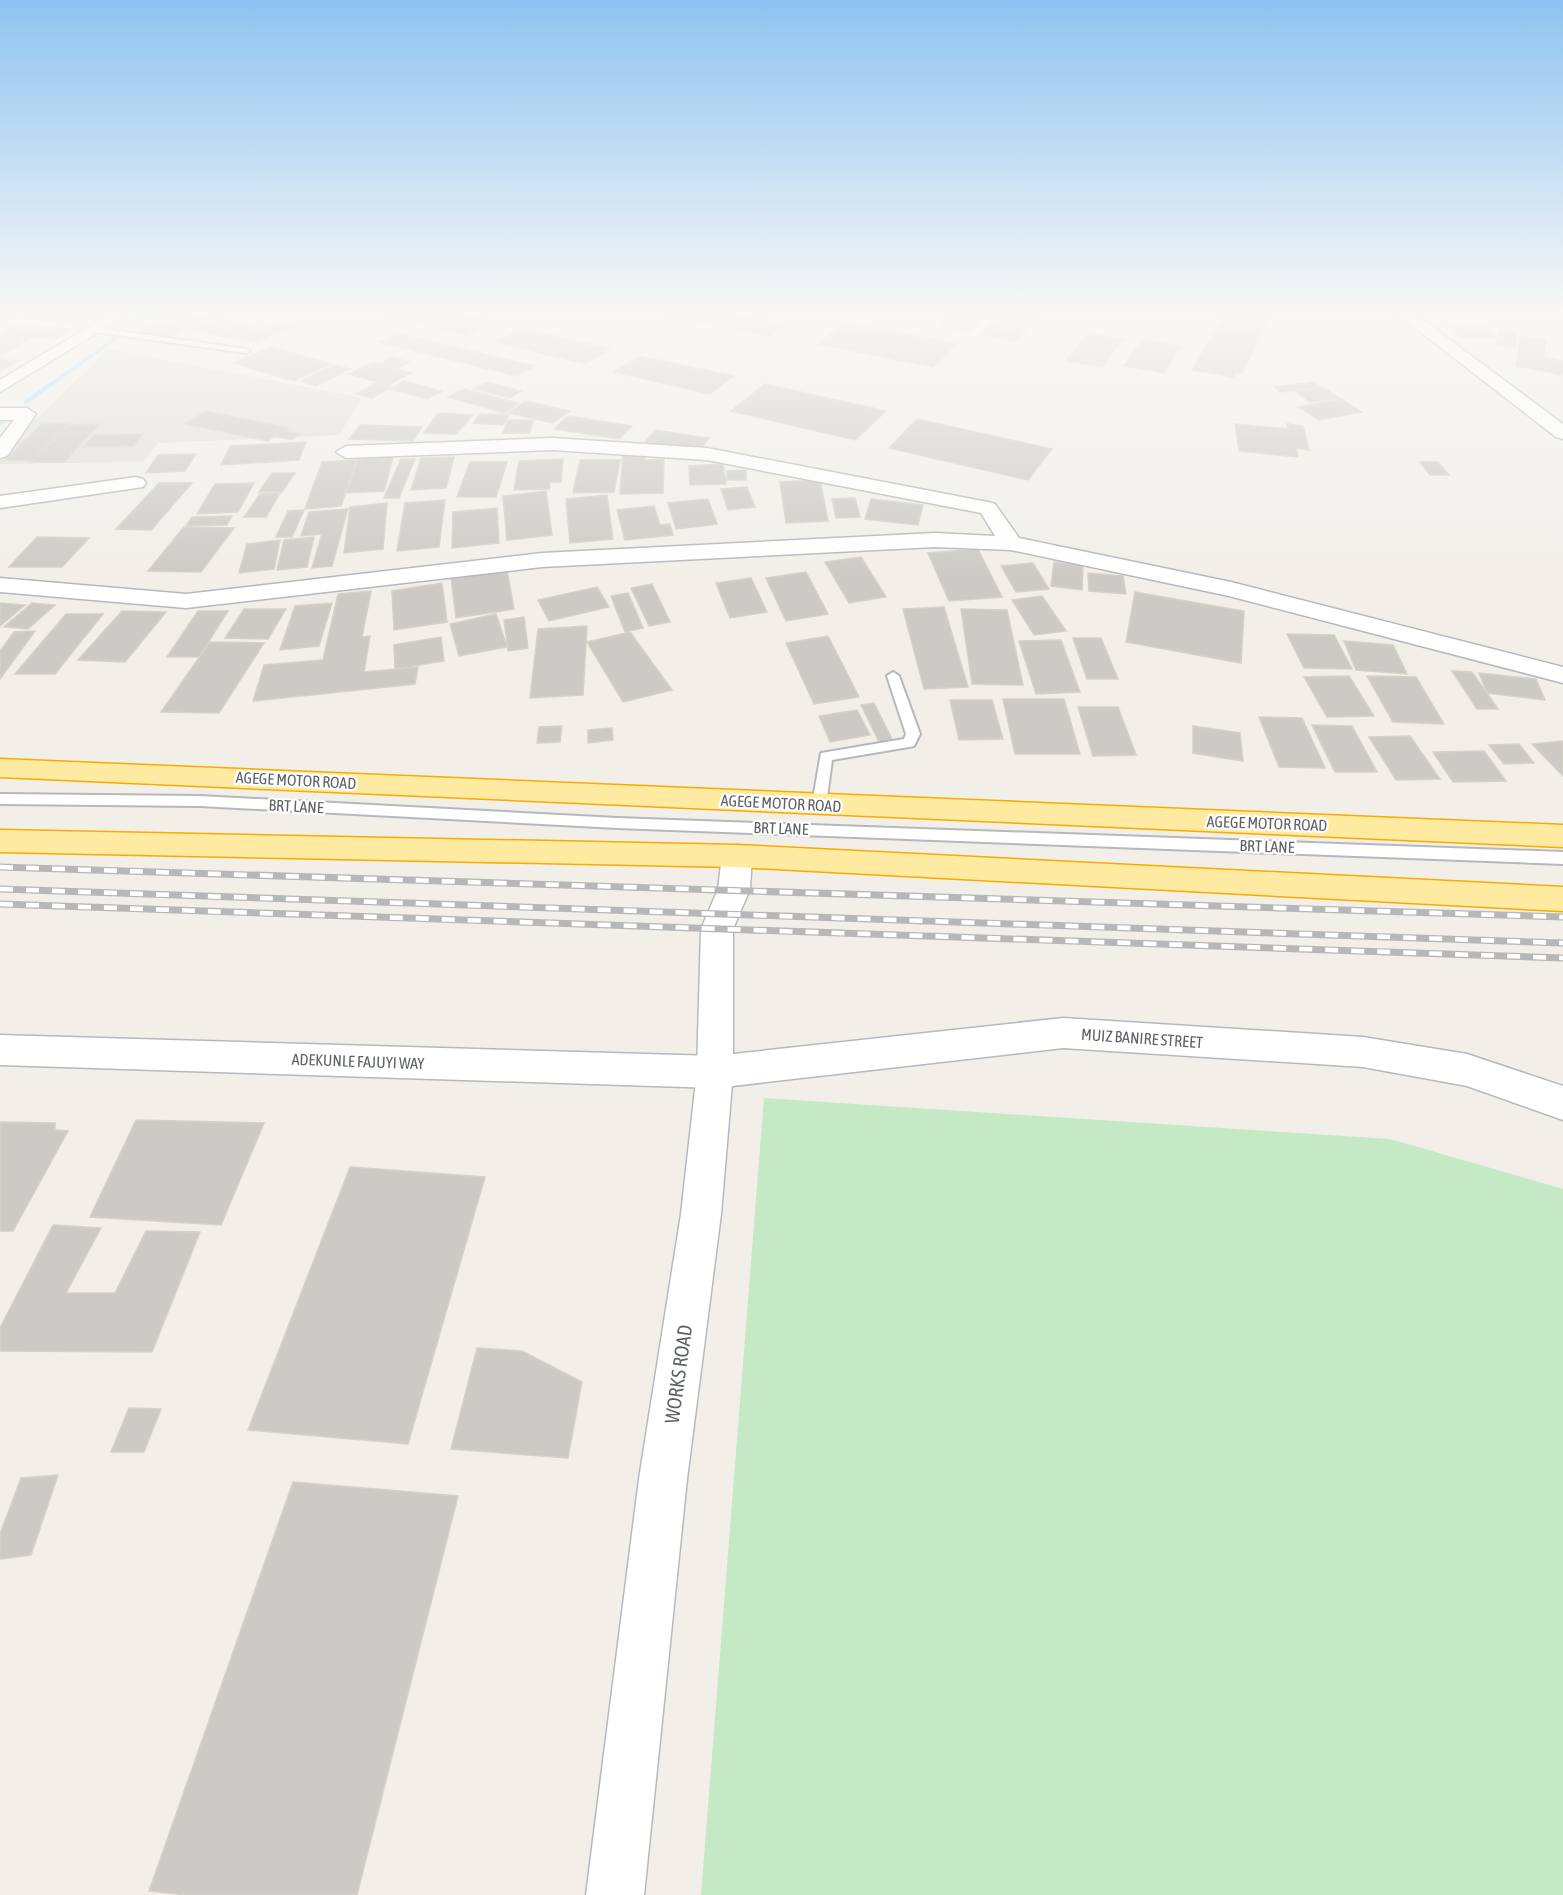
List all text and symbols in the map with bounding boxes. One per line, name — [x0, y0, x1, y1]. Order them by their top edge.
street label: AGEGE MOTOR ROAD — [235, 768, 357, 792]
street label: AGEGE MOTOR ROAD — [720, 791, 842, 815]
street label: BRT LANE — [268, 796, 324, 816]
street label: AGEGE MOTOR ROAD — [1206, 812, 1328, 834]
street label: BRT LANE — [753, 818, 809, 838]
street label: BRT LANE — [1239, 836, 1295, 856]
street label: MUIZ BANIRE STREET — [1081, 1025, 1203, 1051]
street label: ADEKUNLE FAJUYI WAY — [291, 1050, 426, 1072]
street label: WORKS ROAD — [660, 1323, 696, 1425]

